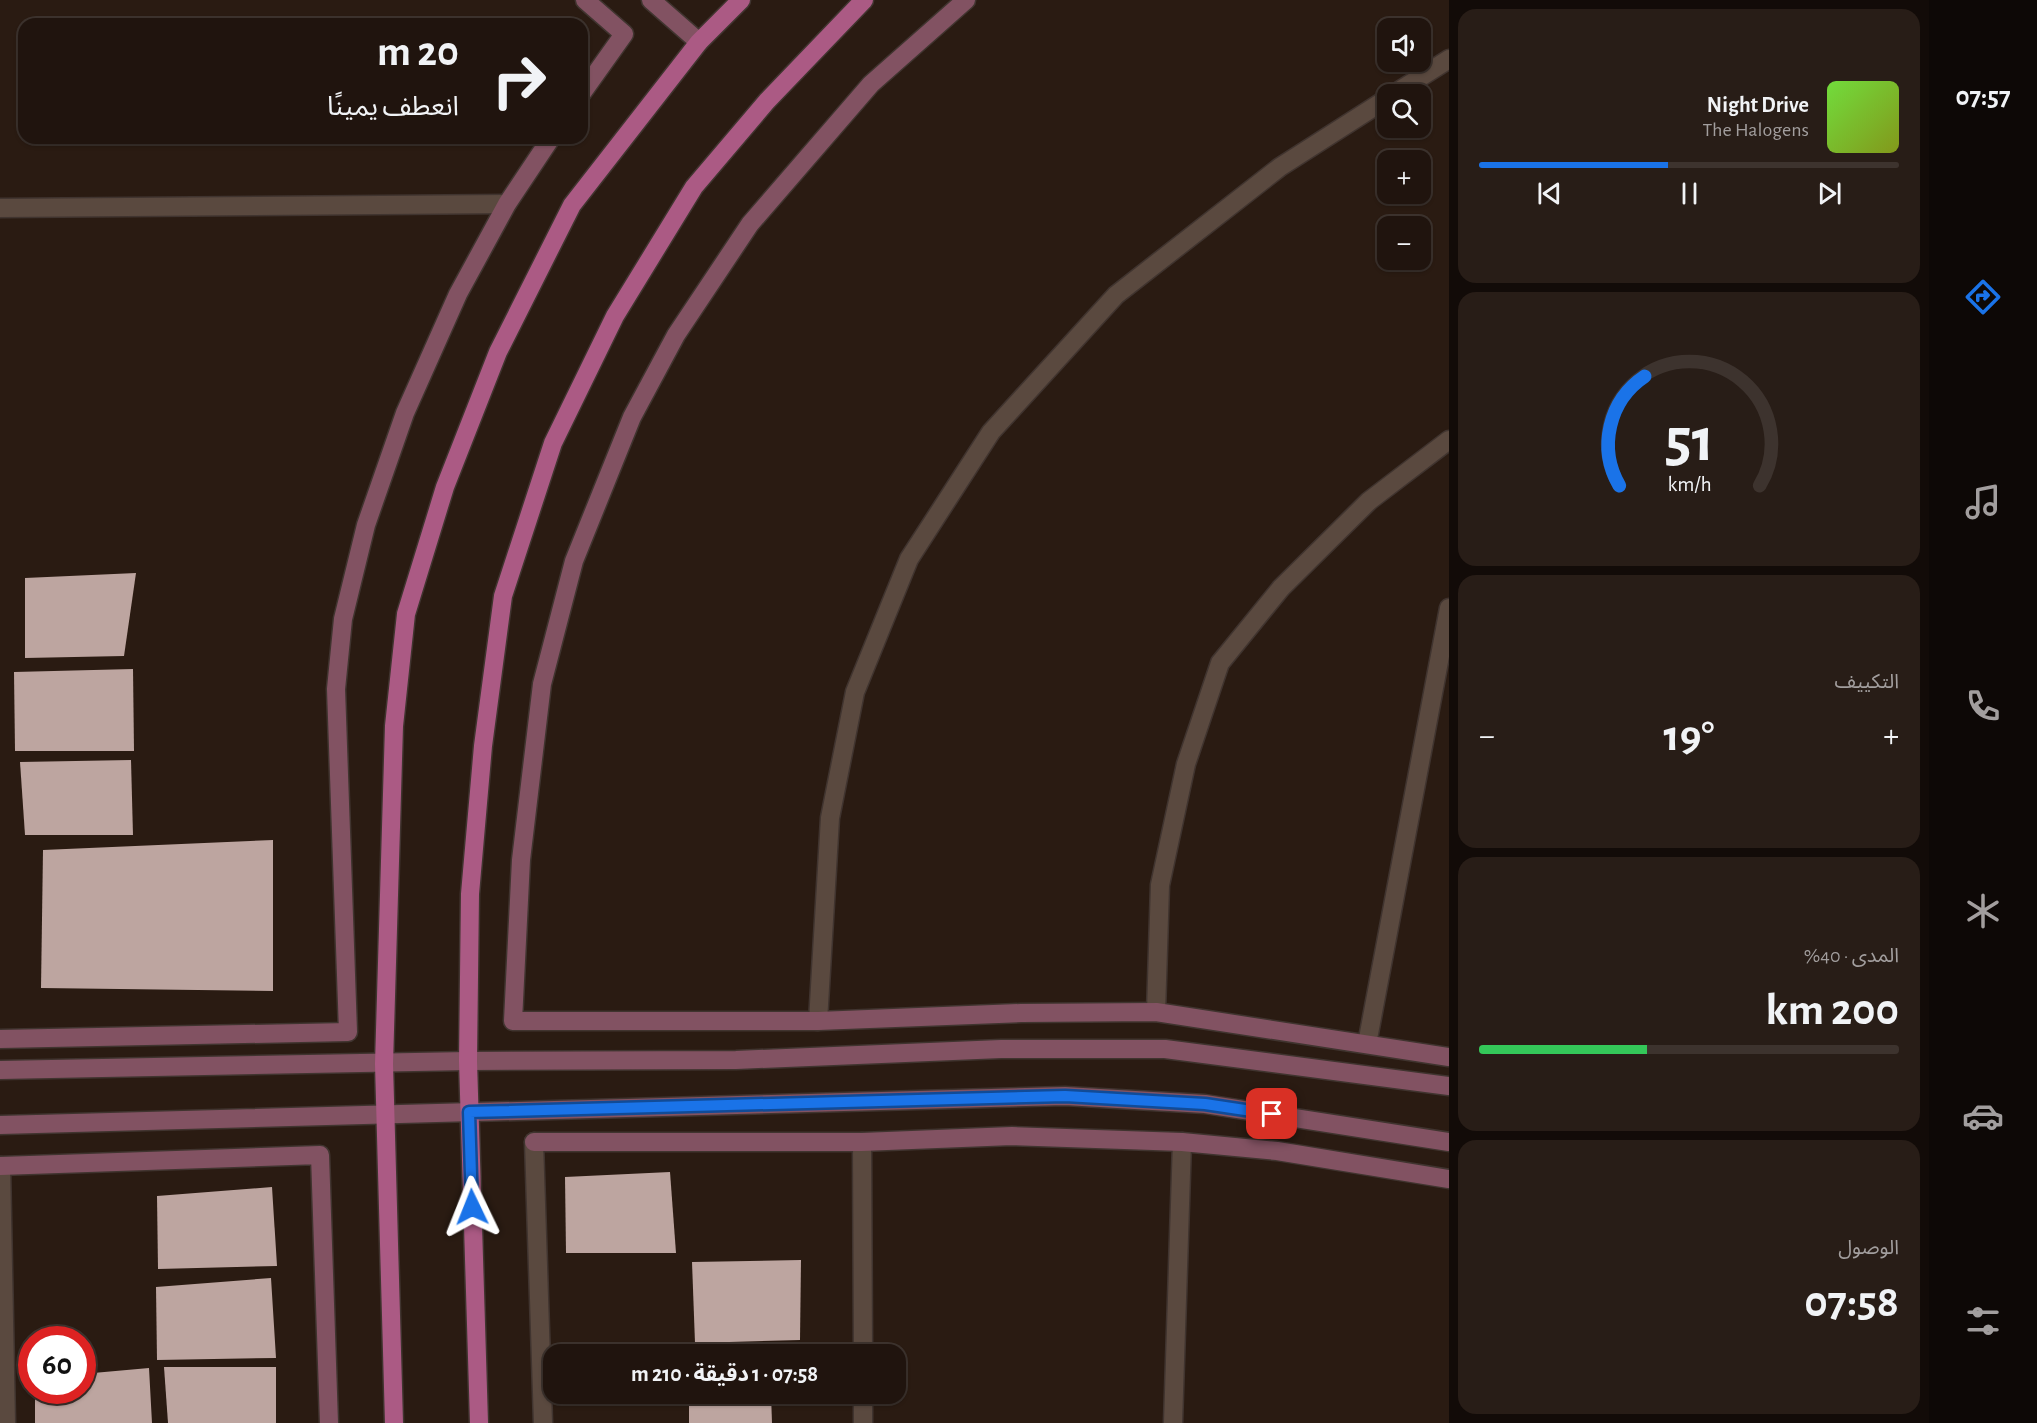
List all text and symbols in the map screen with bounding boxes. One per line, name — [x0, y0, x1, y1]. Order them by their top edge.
map controls — [1377, 18, 1431, 270]
button: sound — [1377, 18, 1431, 72]
text: 20 m — [377, 31, 459, 73]
icon: right — [480, 42, 558, 120]
text: 07:57 — [1955, 83, 2011, 110]
button: search — [1377, 84, 1431, 138]
text: انعطف يمينًا — [327, 93, 459, 120]
text: Night Drive — [1707, 94, 1809, 116]
text: The Halogens — [1703, 120, 1809, 140]
button: + — [1377, 150, 1431, 204]
icon: previous — [1533, 177, 1566, 210]
icon: pause — [1673, 177, 1706, 210]
icon: next — [1813, 177, 1846, 210]
button: − — [1377, 216, 1431, 270]
icon: directions — [1962, 276, 2004, 318]
text: 51 — [1664, 410, 1714, 472]
text: km/h — [1667, 474, 1711, 495]
icon: music — [1962, 481, 2004, 523]
text: التكييف — [1835, 672, 1899, 692]
icon: phone — [1962, 685, 2004, 727]
text: 19° — [1663, 714, 1715, 759]
text: − — [1479, 720, 1495, 753]
text: + — [1883, 720, 1899, 753]
icon: climate — [1962, 890, 2004, 932]
text: المدى · 40% — [1804, 946, 1899, 966]
text: 200 km — [1766, 988, 1899, 1033]
pin — [1246, 1088, 1297, 1139]
icon: car — [1962, 1095, 2004, 1137]
icon: arrive — [1255, 1097, 1288, 1130]
position arrow — [440, 1175, 504, 1239]
text: الوصول — [1838, 1238, 1899, 1258]
text: 07:58 — [1804, 1280, 1899, 1325]
icon: filters — [1962, 1300, 2004, 1342]
speed limit sign: 60 — [18, 1326, 96, 1404]
text: 07:58 · 1 دقيقة · 210 m — [631, 1363, 818, 1385]

